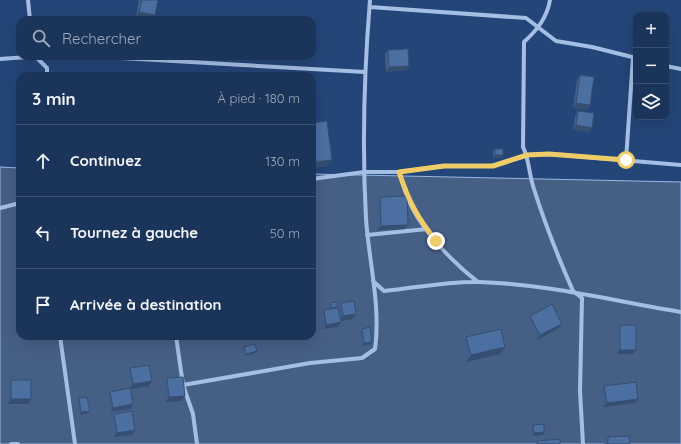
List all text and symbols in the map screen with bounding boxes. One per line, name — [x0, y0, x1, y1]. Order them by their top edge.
map controls — [633, 12, 669, 120]
button: + — [633, 12, 669, 48]
search box — [16, 16, 316, 60]
icon: search — [30, 27, 52, 49]
text: Rechercher — [62, 29, 141, 48]
button: − — [633, 48, 669, 84]
button: layers — [633, 84, 669, 120]
text: 3 min — [32, 88, 76, 109]
text: À pied · 180 m — [218, 90, 300, 106]
icon: ahead — [32, 150, 54, 172]
text: Continuez — [70, 151, 141, 170]
route start — [617, 151, 635, 169]
text: 130 m — [265, 153, 300, 169]
icon: left — [32, 222, 54, 244]
text: Tournez à gauche — [70, 223, 198, 242]
text: 50 m — [270, 225, 300, 241]
route end — [427, 232, 445, 250]
icon: arrive — [32, 294, 54, 316]
text: Arrivée à destination — [70, 295, 222, 314]

